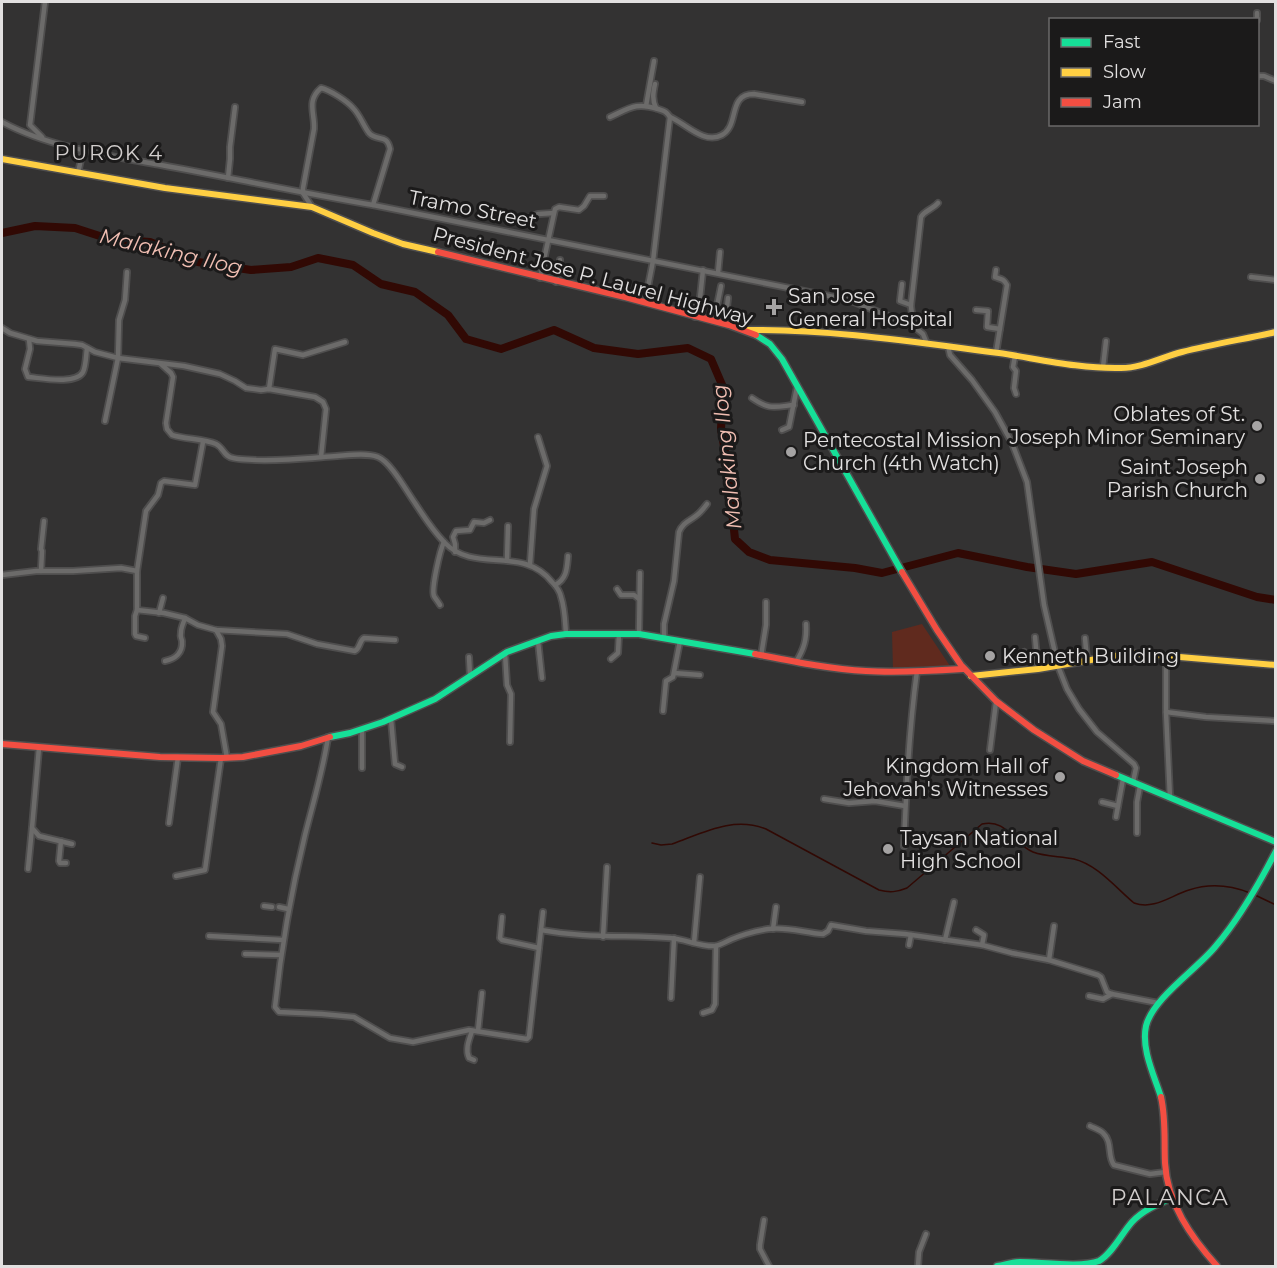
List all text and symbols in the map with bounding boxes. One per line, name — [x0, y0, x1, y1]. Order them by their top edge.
legend — [1049, 18, 1259, 126]
text: Fast — [1103, 31, 1141, 53]
text: Slow — [1103, 61, 1146, 83]
text: Jam — [1102, 91, 1142, 113]
district label: PUROK 4 — [54, 140, 164, 165]
street label: Tramo Street — [407, 185, 539, 233]
street label: President Jose P. Laurel Highway — [431, 222, 756, 330]
water label: Malaking Ilog — [97, 223, 245, 280]
place label: San Jose General Hospital — [788, 284, 953, 331]
marker: San Jose General Hospital — [765, 298, 783, 316]
water label: Malaking Ilog — [706, 383, 747, 531]
place label: Oblates of St. Joseph Minor Seminary — [1008, 402, 1245, 449]
marker: Oblates of St. Joseph Minor Seminary — [1250, 419, 1264, 433]
place label: Pentecostal Mission Church (4th Watch) — [803, 428, 1002, 475]
marker: Pentecostal Mission Church (4th Watch) — [784, 445, 798, 459]
place label: Saint Joseph Parish Church — [1107, 455, 1248, 502]
marker: Saint Joseph Parish Church — [1253, 472, 1267, 486]
place label: Kenneth Building — [1002, 644, 1179, 668]
marker: Kenneth Building — [983, 649, 997, 663]
place label: Kingdom Hall of Jehovah's Witnesses — [842, 754, 1049, 801]
marker: Kingdom Hall of Jehovah's Witnesses — [1053, 770, 1067, 784]
place label: Taysan National High School — [900, 826, 1058, 873]
marker: Taysan National High School — [881, 842, 895, 856]
district label: PALANCA — [1111, 1184, 1229, 1211]

